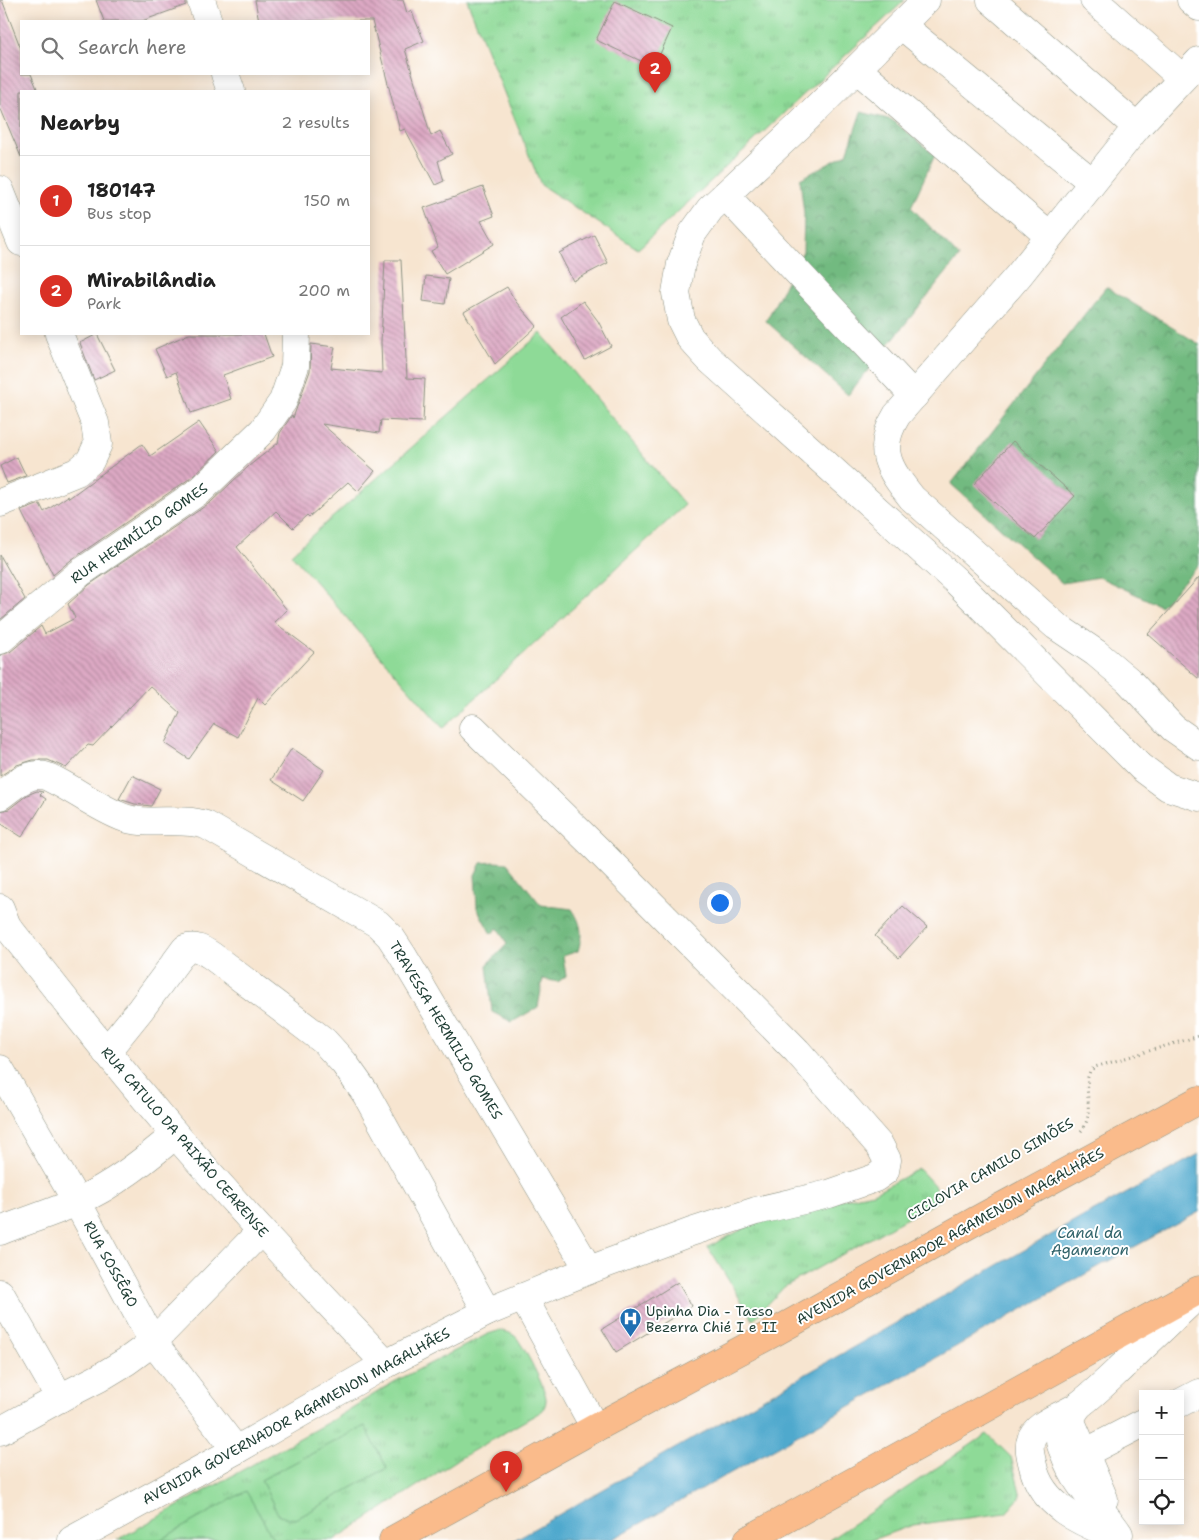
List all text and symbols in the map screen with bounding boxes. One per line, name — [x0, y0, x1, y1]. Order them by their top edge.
search box — [20, 20, 370, 75]
icon: search — [38, 34, 66, 62]
text: Search here — [78, 35, 187, 60]
pin: 2 — [639, 52, 671, 93]
text: Nearby — [40, 109, 120, 137]
text: 2 results — [281, 112, 350, 133]
text: 180147 — [87, 178, 156, 203]
text: 1 — [52, 190, 60, 211]
text: 150 m — [303, 190, 350, 211]
text: Bus stop — [87, 203, 152, 224]
text: Mirabilândia — [87, 268, 216, 293]
text: 2 — [50, 280, 62, 301]
text: 200 m — [298, 280, 350, 301]
text: Park — [87, 293, 121, 314]
street label: RUA HERMÍLIO GOMES — [67, 479, 211, 587]
your location — [707, 890, 733, 916]
street label: TRAVESSA HERMILIO GOMES — [386, 938, 507, 1123]
street label: RUA CATULO DA PAIXÃO CEARENSE — [97, 1042, 274, 1241]
street label: CICLOVIA CAMILO SIMÕES — [903, 1113, 1077, 1224]
street label: AVENIDA GOVERNADOR AGAMENON MAGALHÃES — [793, 1143, 1107, 1328]
street label: RUA SOSSÊGO — [80, 1218, 142, 1310]
water label: Canal da Agamenon — [1051, 1223, 1129, 1260]
place label: Upinha Dia - Tasso Bezerra Chié I e II — [646, 1302, 777, 1336]
hospital icon: Upinha Dia - Tasso Bezerra Chié I e II — [618, 1307, 642, 1338]
street label: AVENIDA GOVERNADOR AGAMENON MAGALHÃES — [139, 1323, 453, 1508]
map controls — [1139, 1390, 1184, 1525]
button: + — [1139, 1390, 1184, 1435]
button: − — [1139, 1435, 1184, 1480]
pin: 1 — [490, 1451, 522, 1492]
button: locate — [1139, 1480, 1184, 1525]

